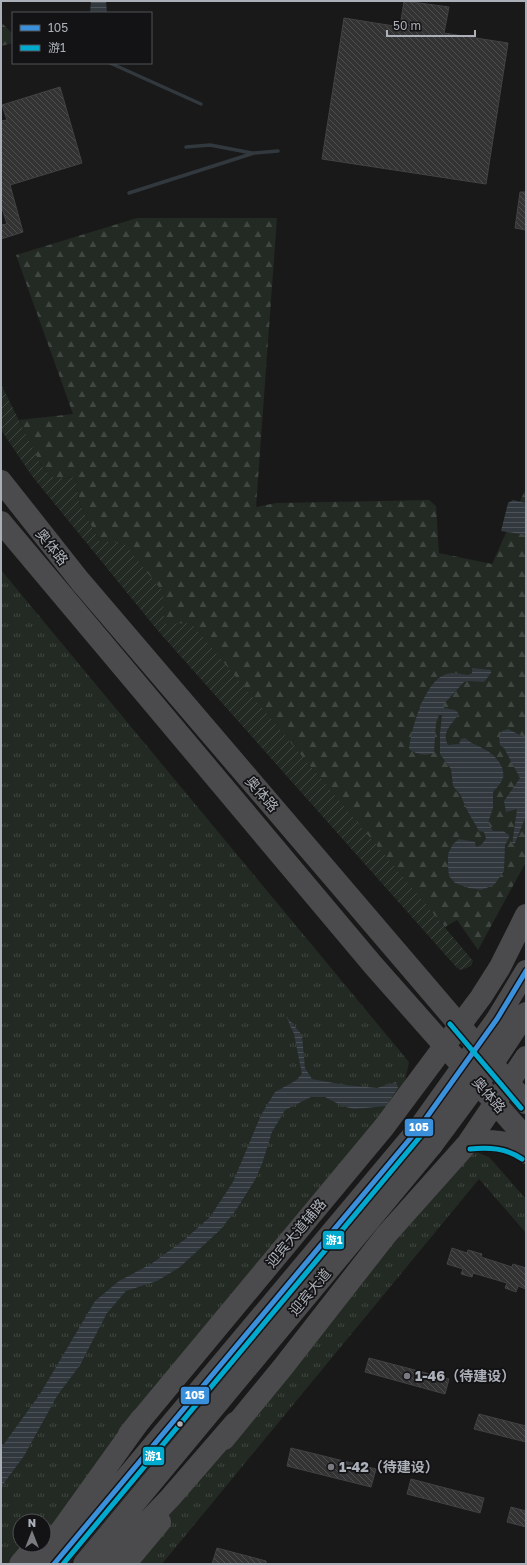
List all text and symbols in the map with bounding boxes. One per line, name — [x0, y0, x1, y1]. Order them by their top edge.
legend — [12, 12, 152, 64]
scale bar — [387, 12, 475, 38]
text: 50 m — [393, 18, 421, 33]
text: 105 — [48, 20, 68, 35]
text: 游1 — [48, 40, 66, 55]
street label: 奥体路 — [33, 525, 72, 568]
street label: 奥体路 — [242, 772, 283, 815]
street label: 奥体路 — [469, 1073, 510, 1116]
line badge: 105 — [404, 1118, 434, 1137]
text: 105 — [409, 1120, 429, 1133]
street label: 迎宾大道辅路 — [262, 1195, 329, 1270]
line badge: 游1 — [322, 1230, 345, 1250]
text: 游1 — [326, 1233, 343, 1246]
street label: 迎宾大道 — [285, 1265, 334, 1319]
place label: 1-46（待建设） — [415, 1367, 515, 1384]
marker: 1-46（待建设） — [402, 1371, 412, 1381]
line badge: 105 — [180, 1386, 210, 1405]
text: 105 — [185, 1388, 205, 1401]
unlabelled marker — [175, 1419, 185, 1429]
line badge: 游1 — [142, 1446, 165, 1466]
text: 游1 — [145, 1449, 162, 1462]
place label: 1-42（待建设） — [339, 1458, 439, 1475]
marker: 1-42（待建设） — [326, 1462, 336, 1472]
north arrow — [12, 1513, 52, 1553]
text: N — [28, 1516, 36, 1529]

